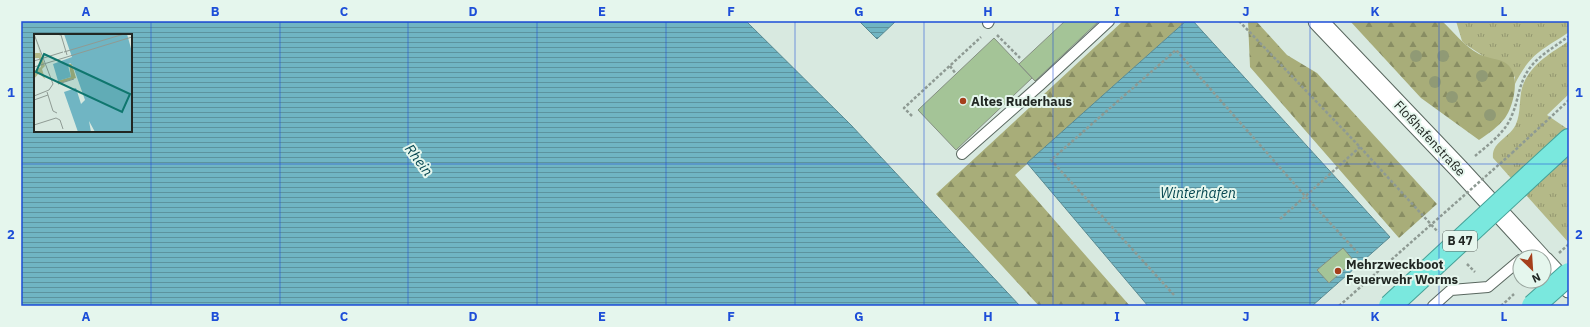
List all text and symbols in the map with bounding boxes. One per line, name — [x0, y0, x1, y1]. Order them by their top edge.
text: A — [82, 3, 91, 20]
text: B — [211, 3, 220, 20]
text: C — [340, 3, 349, 20]
text: D — [468, 3, 478, 20]
text: E — [598, 3, 606, 20]
text: F — [727, 3, 735, 20]
text: G — [854, 3, 864, 20]
text: H — [983, 3, 993, 20]
text: I — [1114, 3, 1120, 20]
text: J — [1242, 3, 1250, 20]
text: K — [1370, 3, 1380, 20]
text: L — [1501, 3, 1508, 20]
inset map — [34, 34, 132, 132]
text: 1 — [7, 84, 15, 101]
text: 1 — [1575, 84, 1583, 101]
place label: Altes Ruderhaus — [971, 93, 1072, 110]
marker: Altes Ruderhaus — [958, 96, 968, 106]
street label: Floßhafenstraße — [1390, 97, 1469, 180]
water label: Rhein — [401, 140, 437, 180]
water label: Winterhafen — [1160, 184, 1236, 202]
text: 2 — [7, 226, 15, 243]
text: 2 — [1575, 226, 1583, 243]
road number: B 47 — [1443, 231, 1477, 251]
north arrow — [1512, 249, 1552, 289]
place label: Mehrzweckboot Feuerwehr Worms — [1346, 256, 1459, 288]
marker: Mehrzweckboot Feuerwehr Worms — [1333, 266, 1343, 276]
text: N — [1530, 270, 1543, 286]
text: A — [82, 308, 91, 325]
text: B — [211, 308, 220, 325]
text: C — [340, 308, 349, 325]
text: D — [468, 308, 478, 325]
text: E — [598, 308, 606, 325]
text: F — [727, 308, 735, 325]
text: G — [854, 308, 864, 325]
text: H — [983, 308, 993, 325]
text: I — [1114, 308, 1120, 325]
text: J — [1242, 308, 1250, 325]
text: K — [1370, 308, 1380, 325]
text: L — [1501, 308, 1508, 325]

